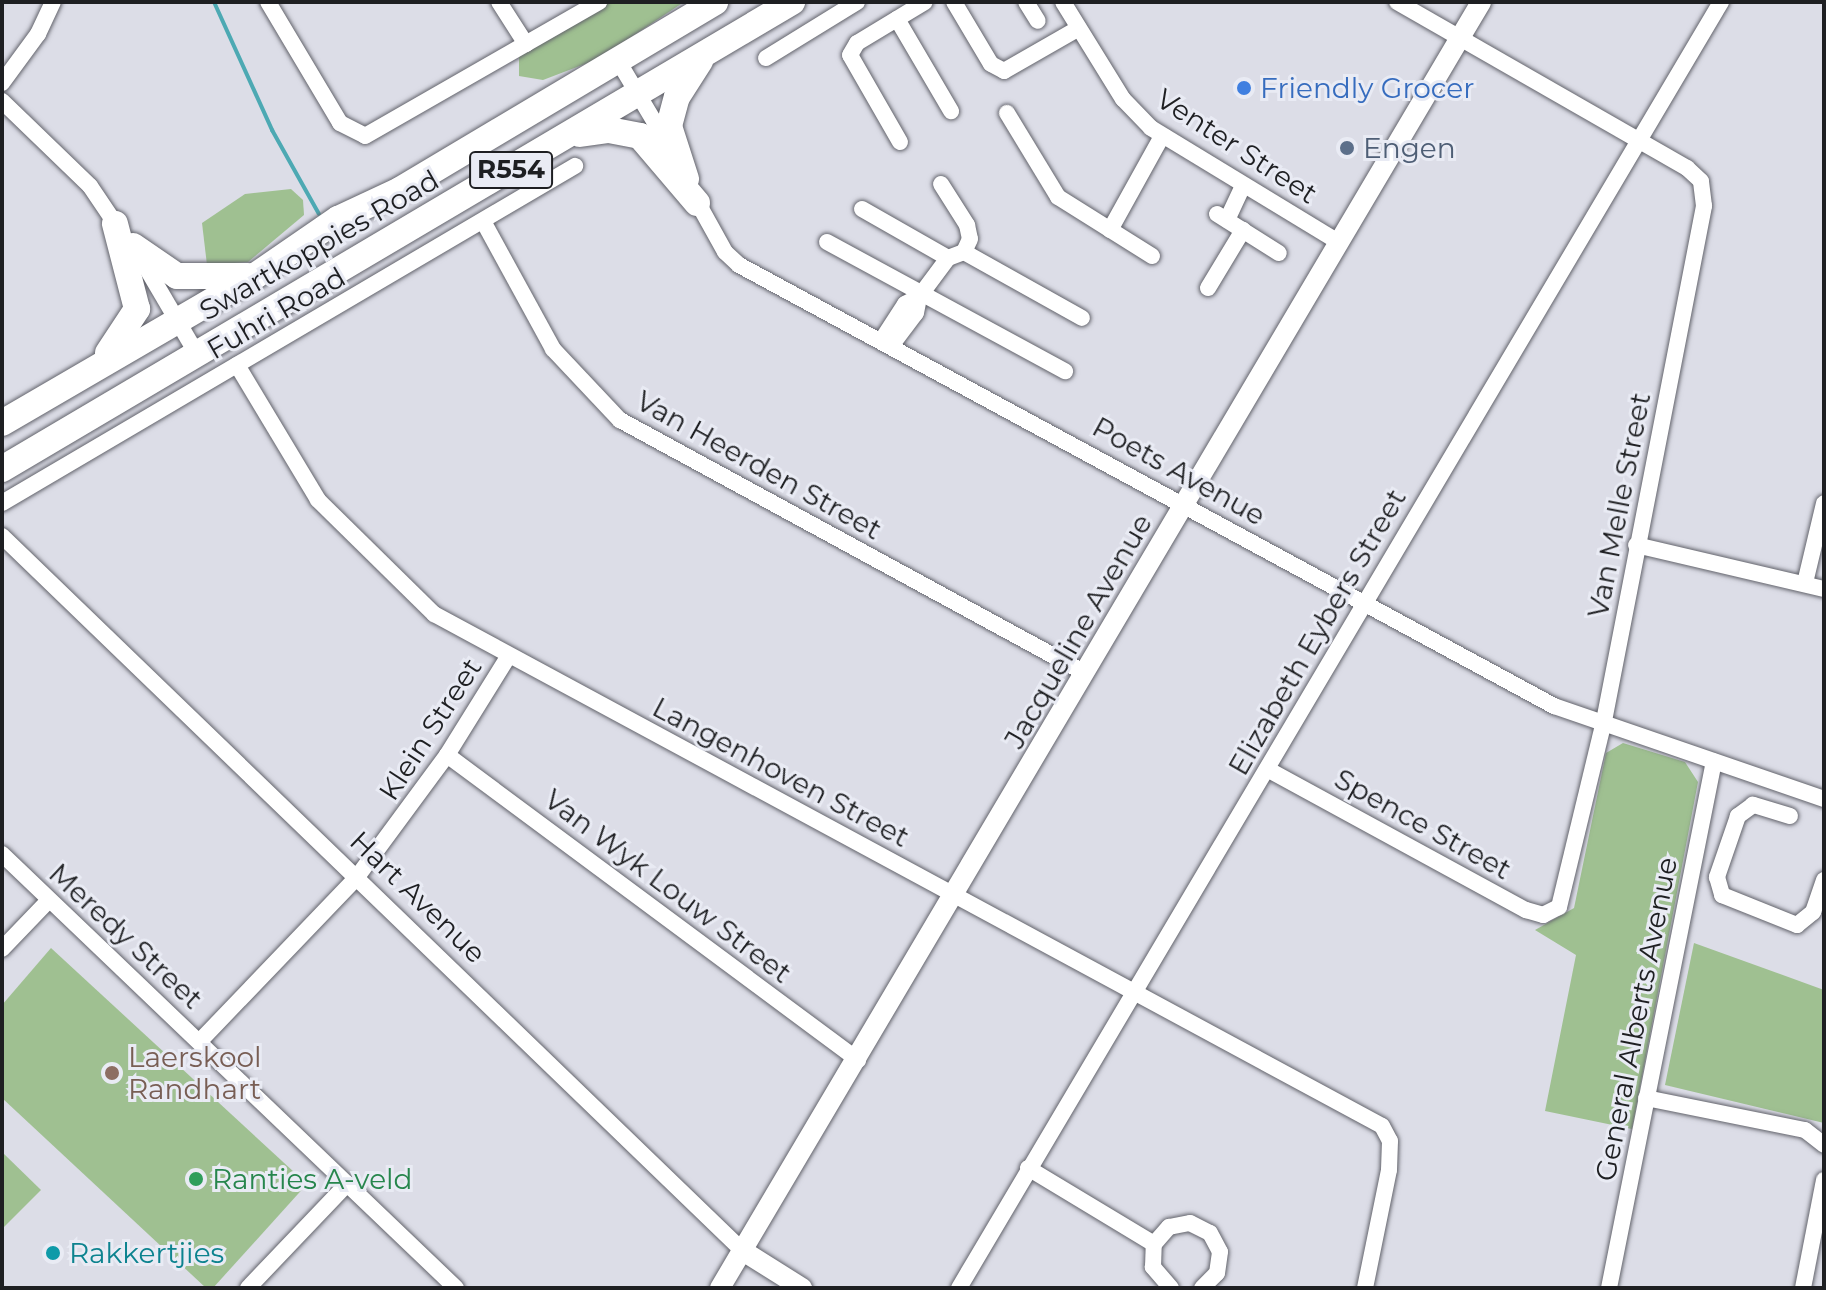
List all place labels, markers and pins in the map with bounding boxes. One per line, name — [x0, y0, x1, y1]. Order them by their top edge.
place label: Friendly Grocer — [1260, 71, 1474, 105]
marker: Friendly Grocer — [1235, 79, 1253, 97]
place label: Engen — [1363, 131, 1456, 165]
marker: Engen — [1338, 139, 1356, 157]
place label: Laerskool Randhart — [128, 1040, 262, 1106]
marker: Laerskool Randhart — [103, 1064, 121, 1082]
place label: Ranties A-veld — [212, 1162, 413, 1196]
marker: Ranties A-veld — [187, 1170, 205, 1188]
place label: Rakkertjies — [69, 1236, 224, 1270]
marker: Rakkertjies — [44, 1244, 62, 1262]

